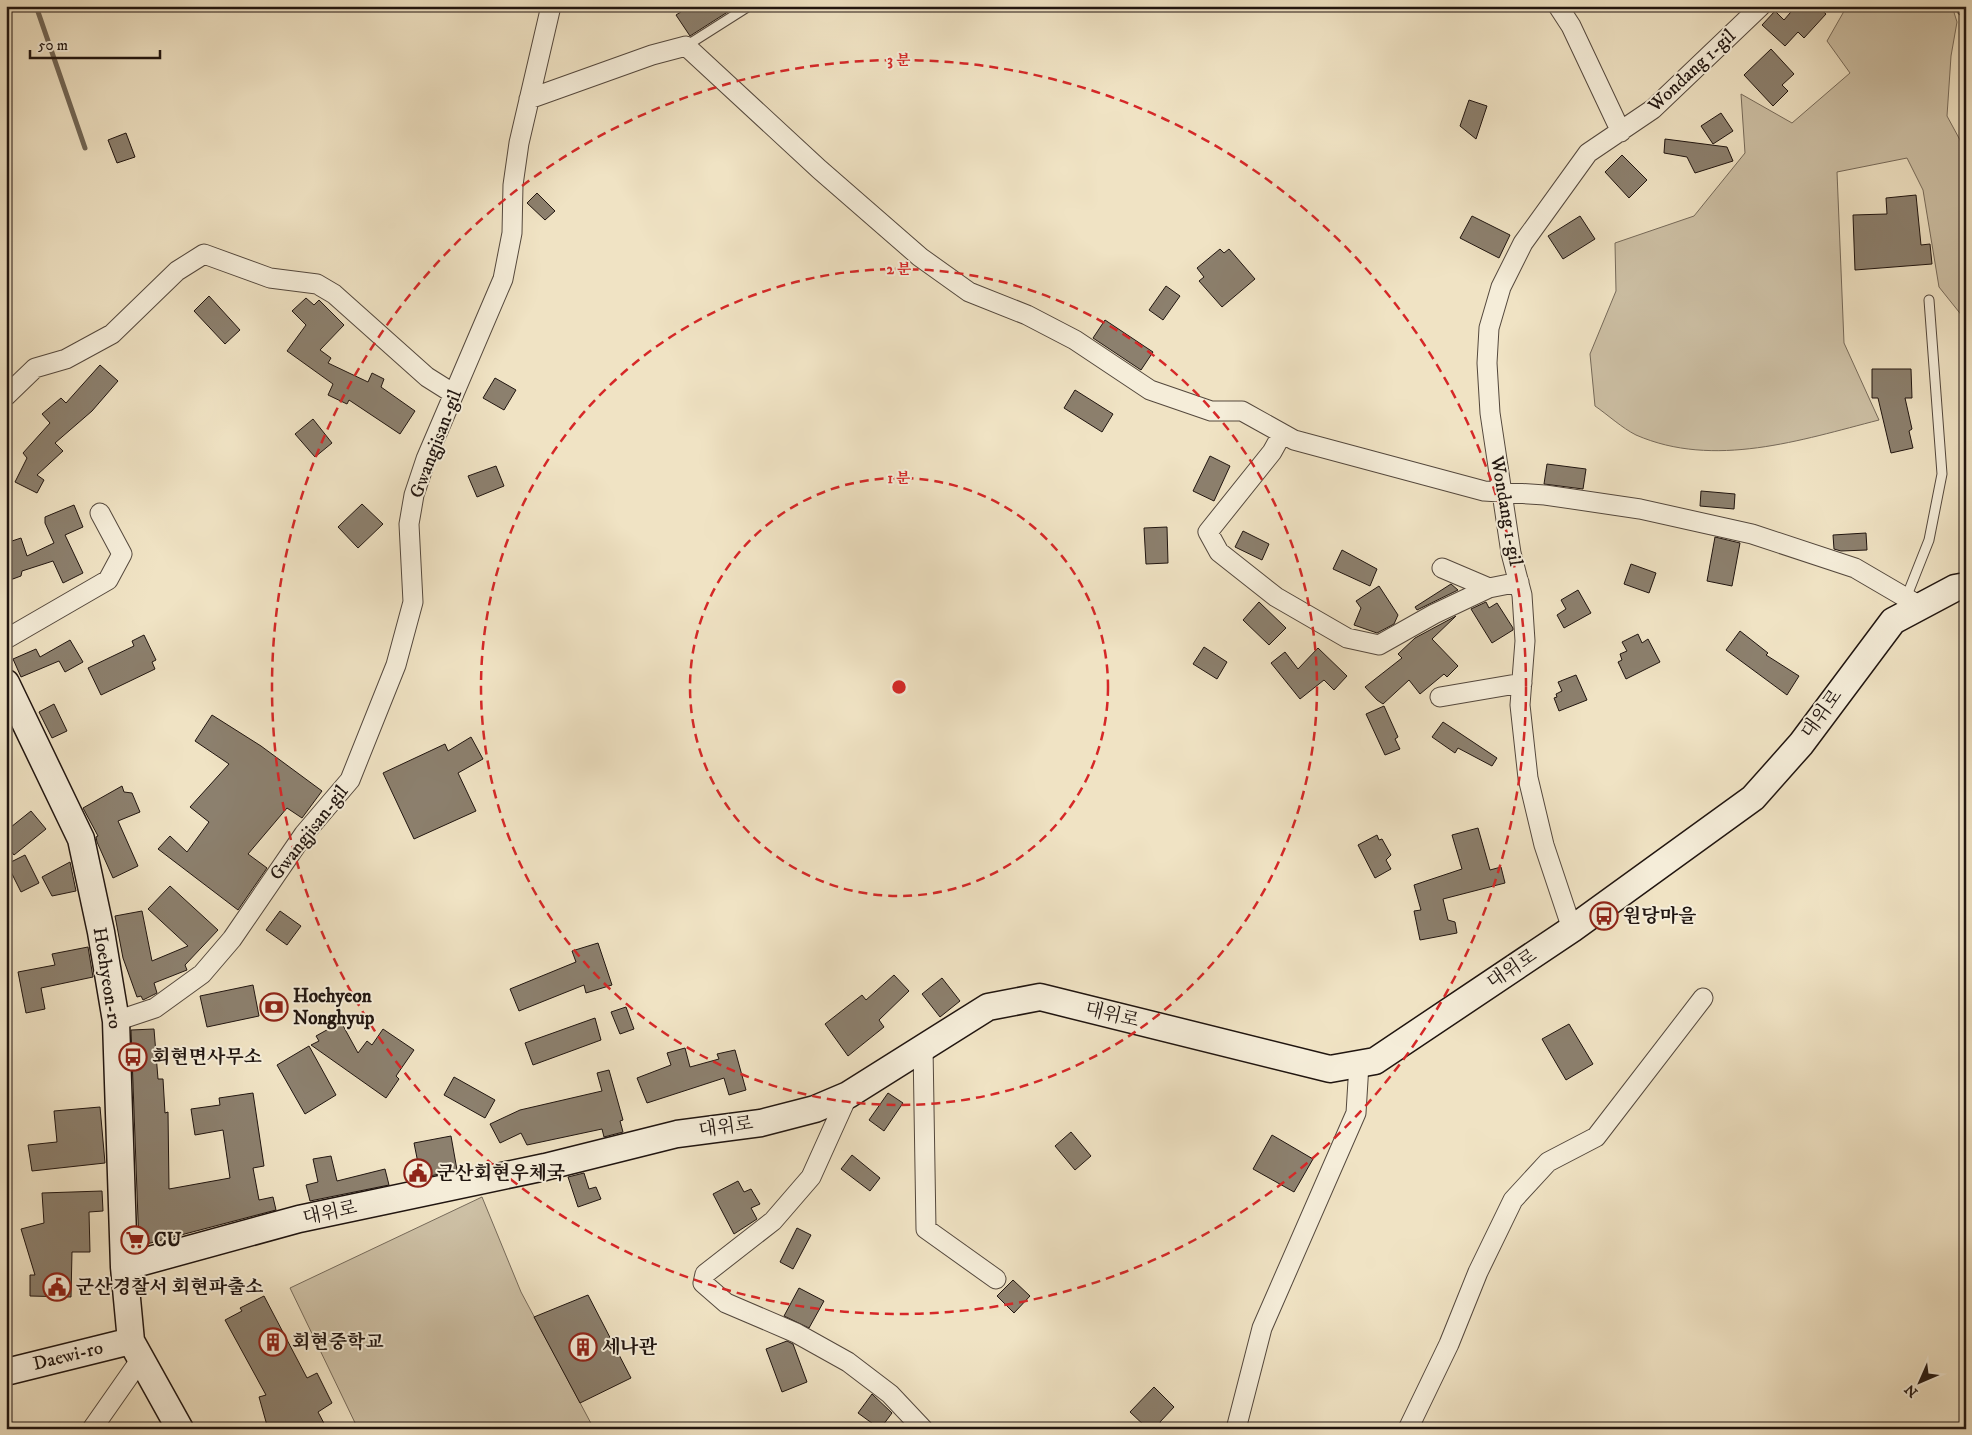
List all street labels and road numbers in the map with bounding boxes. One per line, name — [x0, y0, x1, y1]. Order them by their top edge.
street label: Wondang 1-gil — [1643, 25, 1741, 118]
street label: Gwangjisan-gil — [405, 386, 467, 501]
street label: Wondang 1-gil — [1485, 453, 1527, 568]
street label: 대위로 — [1797, 685, 1847, 743]
street label: Gwangjisan-gil — [265, 781, 353, 885]
street label: Hoehyeon-ro — [88, 926, 126, 1030]
street label: 대위로 — [1483, 944, 1541, 994]
street label: 대위로 — [1083, 997, 1141, 1033]
street label: 대위로 — [697, 1112, 755, 1142]
street label: 대위로 — [301, 1196, 359, 1230]
street label: Daewi-ro — [31, 1336, 105, 1376]

